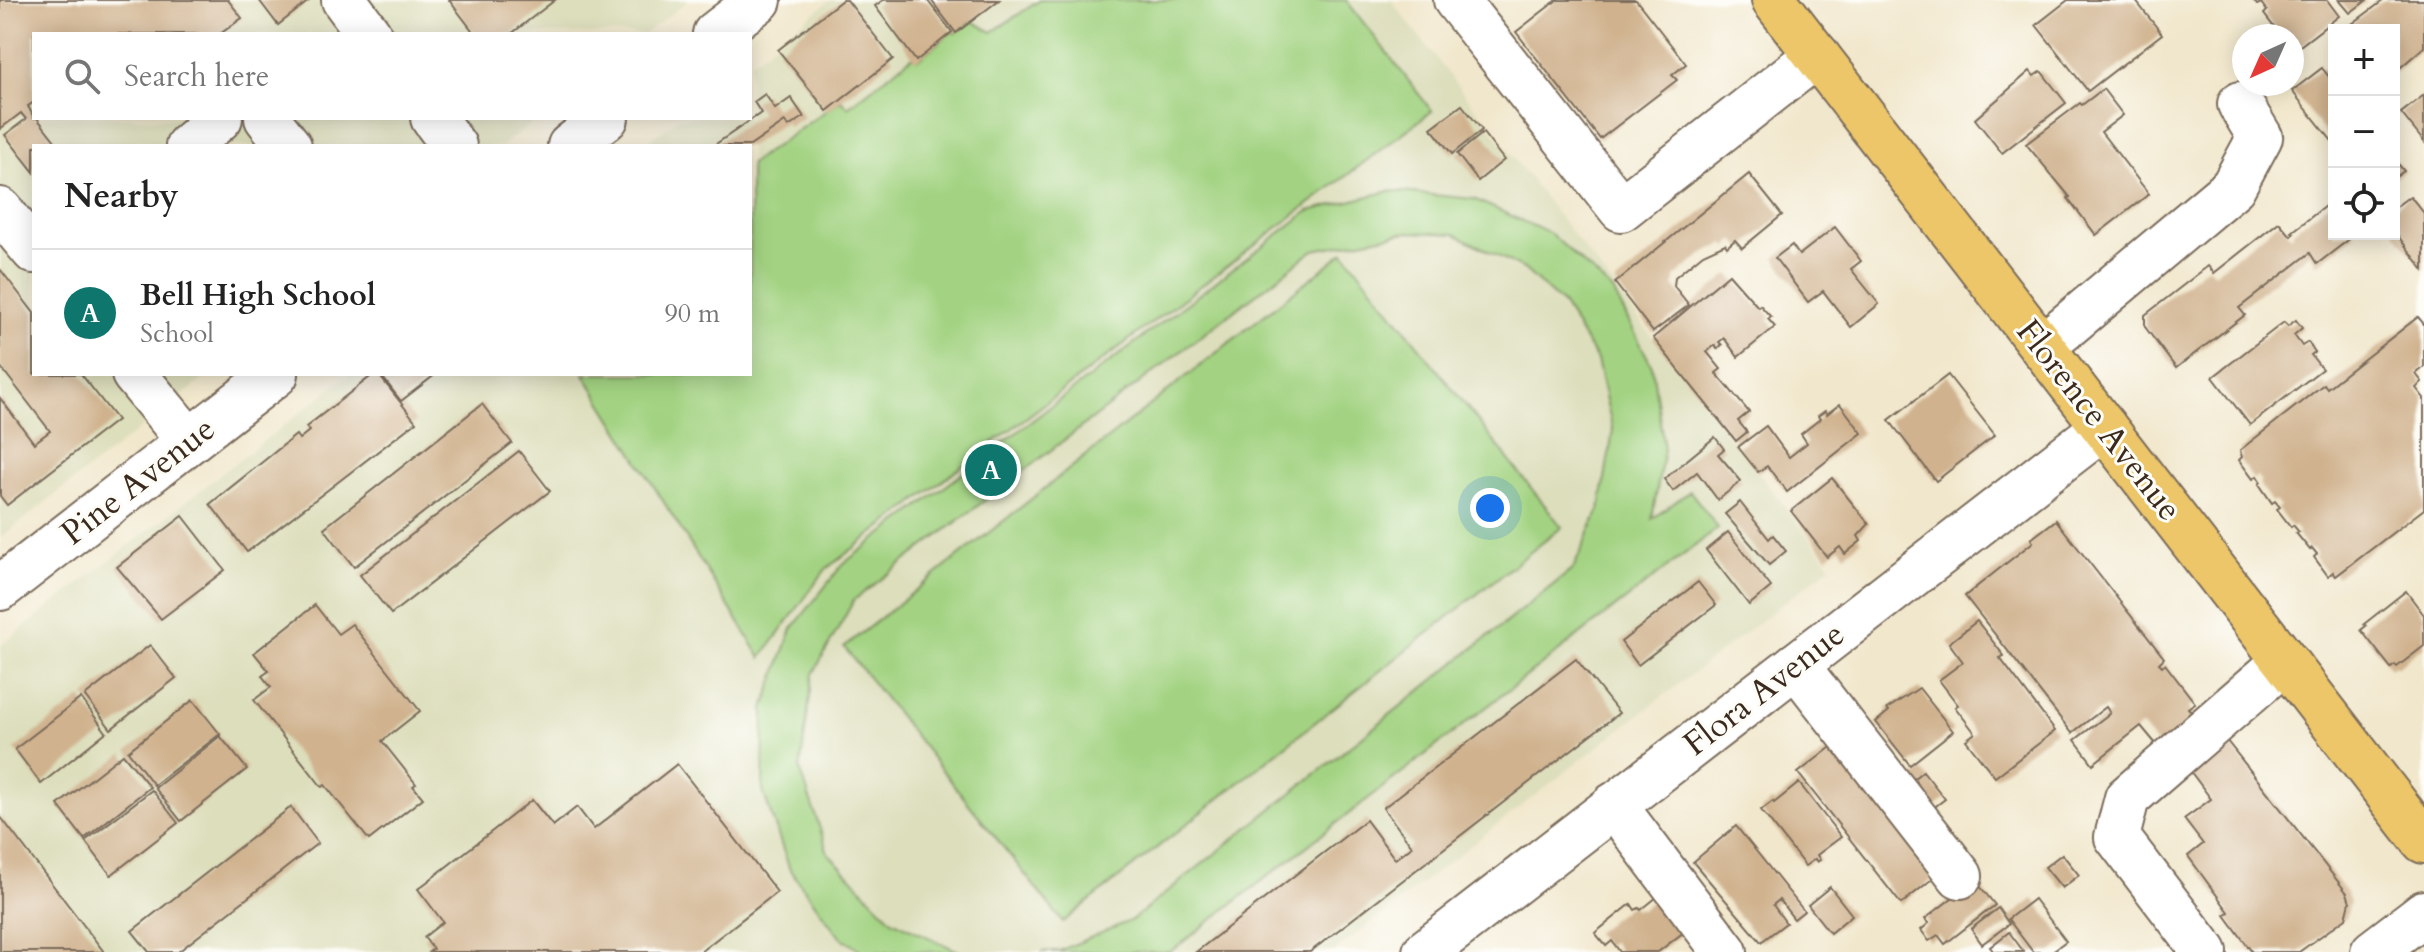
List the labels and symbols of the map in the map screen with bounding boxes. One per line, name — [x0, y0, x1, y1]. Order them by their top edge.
north arrow — [2232, 24, 2304, 96]
street label: Florence Avenue — [2006, 310, 2192, 530]
street label: Pine Avenue — [51, 406, 225, 556]
pin: A — [965, 440, 1017, 500]
your location — [1470, 488, 1510, 528]
street label: Flora Avenue — [1674, 611, 1854, 767]

